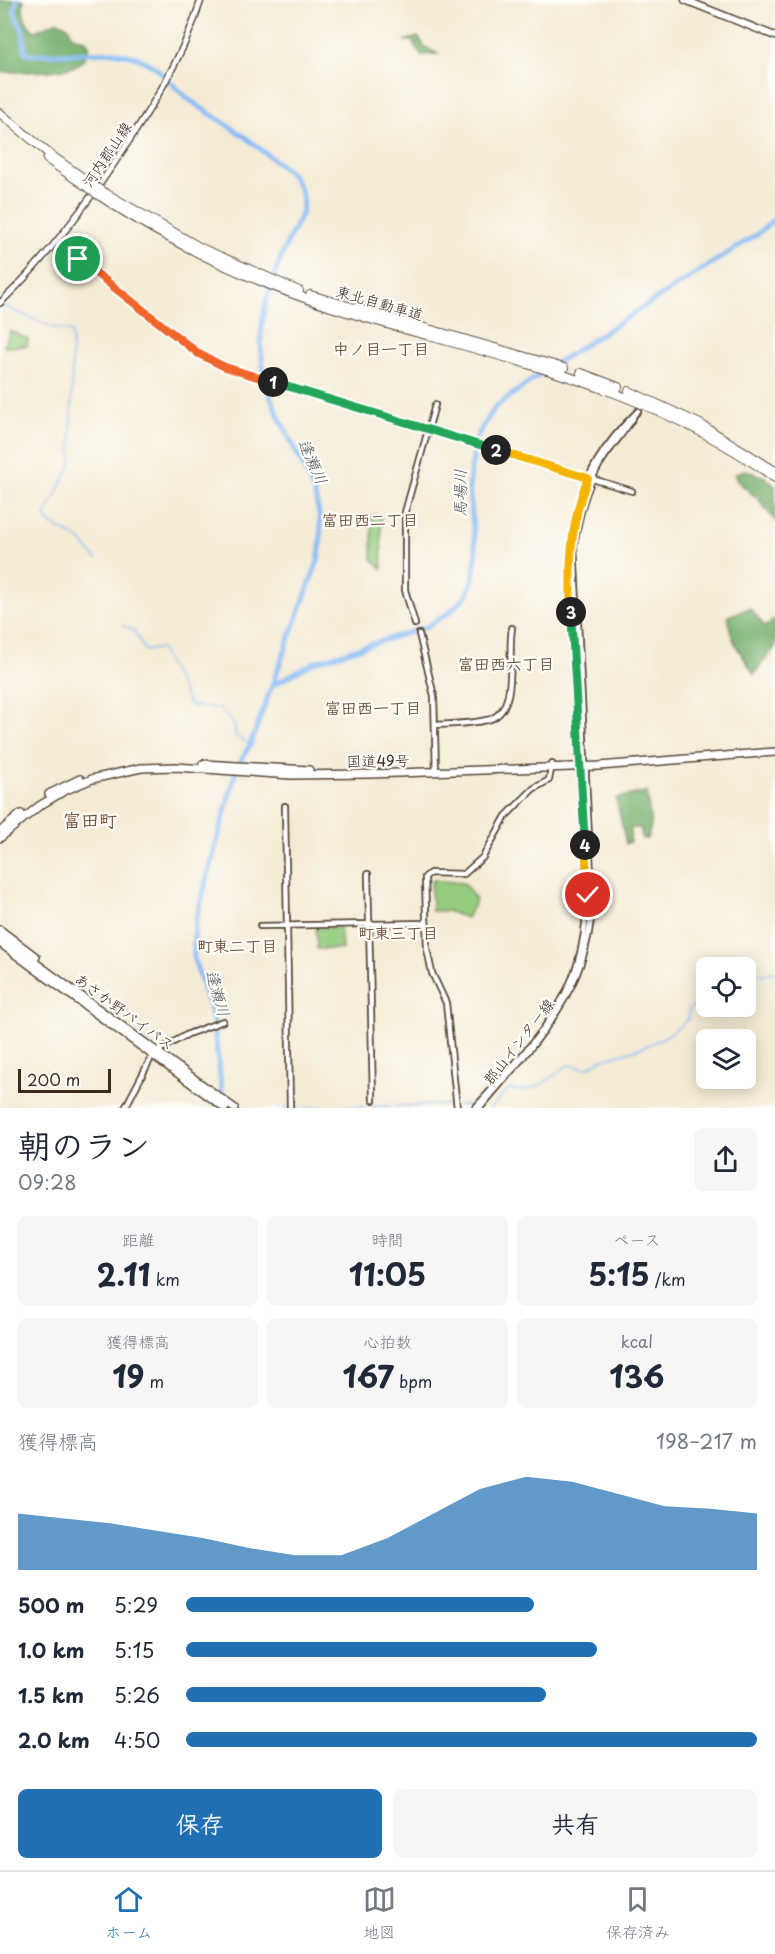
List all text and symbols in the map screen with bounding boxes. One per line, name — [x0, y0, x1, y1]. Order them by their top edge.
street label: 河内郡山線 — [75, 116, 137, 192]
pin — [52, 233, 103, 284]
icon: arrive — [61, 242, 94, 275]
street label: 東北自動車道 — [334, 279, 426, 325]
district label: 中ノ目一丁目 — [333, 336, 429, 360]
pin: 1 — [258, 367, 288, 397]
text: 1 — [269, 370, 277, 394]
water label: 逢瀬川 — [293, 434, 335, 488]
pin: 2 — [481, 435, 511, 465]
text: 2 — [490, 438, 502, 462]
water label: 馬場川 — [447, 469, 471, 517]
district label: 富田西二丁目 — [322, 507, 418, 531]
pin: 3 — [556, 597, 586, 627]
text: 3 — [566, 600, 576, 624]
district label: 富田西六丁目 — [458, 651, 554, 675]
district label: 富田西一丁目 — [325, 695, 421, 719]
street label: 国道49号 — [346, 748, 410, 772]
district label: 富田町 — [63, 806, 117, 833]
pin: 4 — [570, 830, 600, 860]
text: 4 — [580, 833, 590, 857]
pin — [562, 869, 613, 920]
icon: check — [571, 878, 604, 911]
district label: 町東三丁目 — [358, 920, 438, 944]
district label: 町東二丁目 — [197, 933, 277, 957]
map controls — [696, 957, 756, 1089]
button: locate — [696, 957, 756, 1017]
street label: あさか野バイパス — [70, 967, 180, 1055]
water label: 逢瀬川 — [201, 967, 237, 1019]
street label: 郡山インター線 — [477, 993, 559, 1089]
button: layers — [696, 1029, 756, 1089]
scale bar — [18, 1066, 111, 1094]
text: 200 m — [27, 1067, 80, 1091]
text: 朝のラン — [18, 1119, 150, 1169]
button: share — [694, 1128, 757, 1191]
text: 09:28 — [18, 1167, 77, 1197]
text: 距離 — [122, 1227, 154, 1251]
text: 時間 — [371, 1227, 404, 1251]
text: ペース — [613, 1227, 660, 1251]
text: 2.11 — [97, 1251, 151, 1296]
text: 11:05 — [349, 1251, 426, 1296]
text: 5:15 — [588, 1251, 650, 1296]
text: km — [151, 1267, 180, 1291]
text: /km — [650, 1267, 685, 1291]
text: 獲得標高 — [106, 1329, 170, 1353]
text: 心拍数 — [363, 1329, 412, 1353]
text: kcal — [621, 1329, 653, 1353]
text: 19 — [112, 1353, 144, 1398]
text: 167 — [343, 1353, 394, 1398]
text: 136 — [609, 1353, 664, 1398]
text: m — [144, 1369, 164, 1393]
text: bpm — [394, 1369, 432, 1393]
text: 獲得標高 — [18, 1426, 98, 1456]
text: 198–217 m — [656, 1426, 757, 1456]
text: 500 m — [18, 1590, 85, 1620]
text: 5:29 — [114, 1590, 158, 1620]
text: 1.0 km — [18, 1635, 85, 1665]
text: 5:15 — [114, 1635, 154, 1665]
text: 1.5 km — [18, 1680, 84, 1710]
text: 5:26 — [114, 1680, 160, 1710]
text: 2.0 km — [18, 1725, 90, 1755]
text: 4:50 — [114, 1725, 160, 1755]
button: 保存 — [18, 1789, 382, 1858]
button: 共有 — [394, 1789, 757, 1858]
tab: ホーム — [105, 1883, 152, 1943]
tab: 地図 — [363, 1883, 396, 1943]
tab: 保存済み — [606, 1883, 670, 1943]

